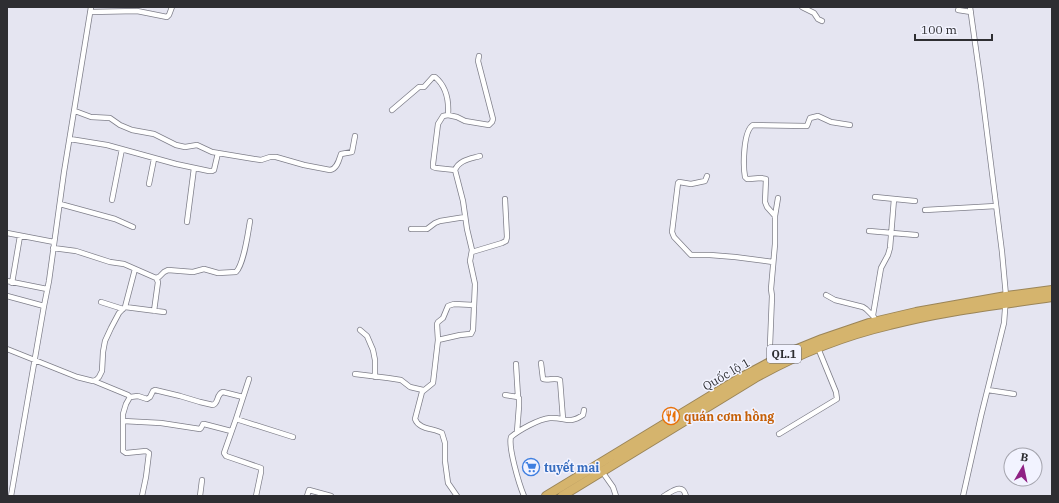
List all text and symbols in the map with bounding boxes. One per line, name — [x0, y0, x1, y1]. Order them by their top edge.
scale bar — [915, 16, 992, 42]
text: 100 m — [921, 22, 957, 37]
road number: QL.1 — [767, 345, 801, 363]
street label: Quốc lộ 1 — [700, 354, 752, 394]
restaurant icon: quán cơm hồng — [661, 406, 681, 426]
place label: quán cơm hồng — [684, 408, 774, 424]
north arrow — [1003, 447, 1043, 487]
text: B — [1020, 450, 1030, 465]
supermarket icon: tuyết mai — [521, 457, 541, 477]
place label: tuyết mai — [544, 459, 599, 475]

